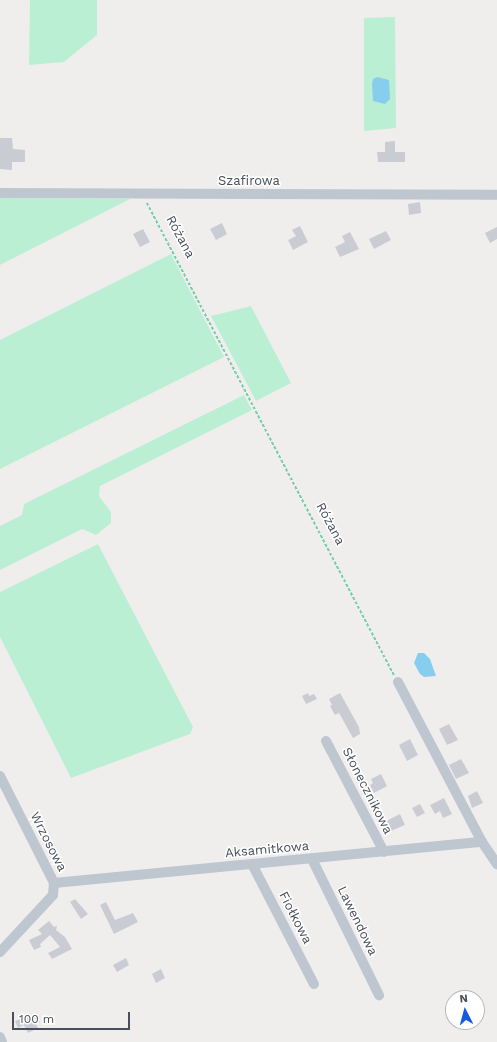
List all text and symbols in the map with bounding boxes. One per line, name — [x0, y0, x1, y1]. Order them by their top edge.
street label: Szafirowa — [218, 173, 280, 189]
street label: Różana — [162, 213, 198, 261]
street label: Różana — [312, 500, 348, 548]
street label: Słonecznikowa — [338, 745, 396, 837]
street label: Wrzosowa — [26, 810, 70, 874]
street label: Aksamitkowa — [224, 839, 310, 861]
street label: Lawendowa — [334, 884, 380, 958]
street label: Fiołkowa — [275, 889, 315, 947]
north arrow — [445, 990, 485, 1030]
text: N — [459, 992, 469, 1005]
scale bar — [14, 1004, 132, 1030]
text: 100 m — [19, 1012, 54, 1026]

